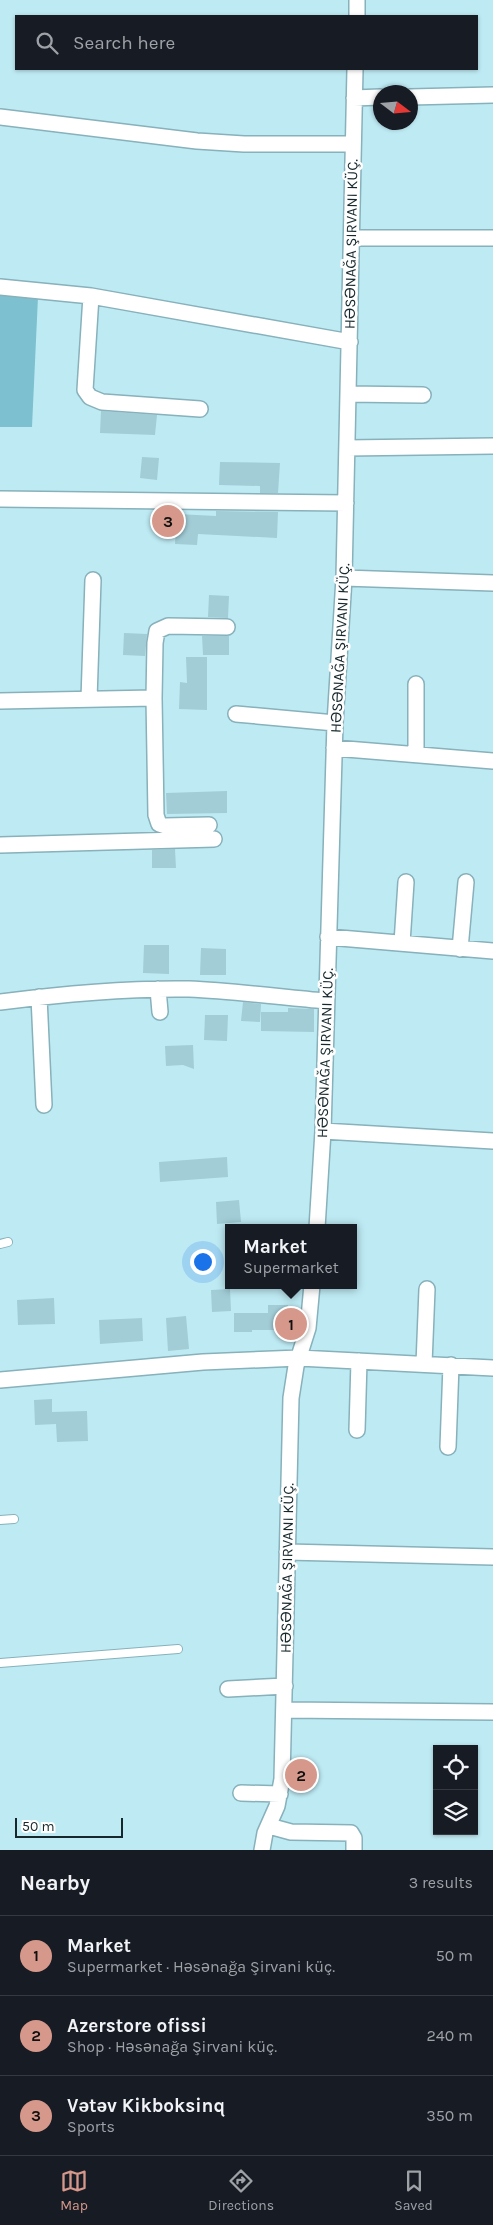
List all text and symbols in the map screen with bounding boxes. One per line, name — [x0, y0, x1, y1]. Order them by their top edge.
search box — [15, 15, 478, 70]
icon: search — [33, 29, 61, 57]
text: Search here — [73, 32, 175, 54]
north arrow — [373, 85, 418, 130]
street label: HƏSƏNAĞA ŞIRVANI KÜÇ. — [341, 158, 361, 329]
pin: 3 — [152, 502, 184, 540]
street label: HƏSƏNAĞA ŞIRVANI KÜÇ. — [327, 562, 353, 733]
street label: HƏSƏNAĞA ŞIRVANI KÜÇ. — [313, 967, 337, 1138]
popup — [225, 1224, 357, 1289]
text: Market — [243, 1236, 307, 1258]
your location — [190, 1249, 216, 1275]
text: Supermarket — [243, 1258, 339, 1277]
pin: 1 — [275, 1305, 307, 1343]
street label: HƏSƏNAĞA ŞIRVANI KÜÇ. — [277, 1482, 297, 1653]
map controls — [433, 1745, 478, 1835]
button: locate — [433, 1745, 478, 1790]
pin: 2 — [285, 1756, 317, 1794]
button: layers — [433, 1790, 478, 1835]
scale bar — [15, 1815, 122, 1838]
text: 50 m — [22, 1818, 55, 1835]
text: Nearby — [20, 1871, 90, 1895]
text: 3 results — [409, 1873, 473, 1892]
text: Market — [67, 1935, 131, 1957]
text: 1 — [33, 1946, 39, 1965]
text: 50 m — [436, 1946, 473, 1965]
text: Supermarket · Həsənağa Şirvani küç. — [67, 1957, 335, 1976]
text: Azerstore ofissi — [67, 2015, 207, 2037]
text: 2 — [31, 2026, 41, 2045]
text: 240 m — [427, 2026, 473, 2045]
text: Shop · Həsənağa Şirvani küç. — [67, 2037, 277, 2056]
text: Vətəv Kikboksinq — [67, 2095, 225, 2117]
text: 3 — [31, 2106, 41, 2125]
text: 350 m — [426, 2106, 473, 2125]
text: Sports — [67, 2117, 115, 2136]
tab: Map — [60, 2167, 88, 2214]
tab: Directions — [208, 2167, 274, 2214]
tab: Saved — [394, 2167, 433, 2214]

